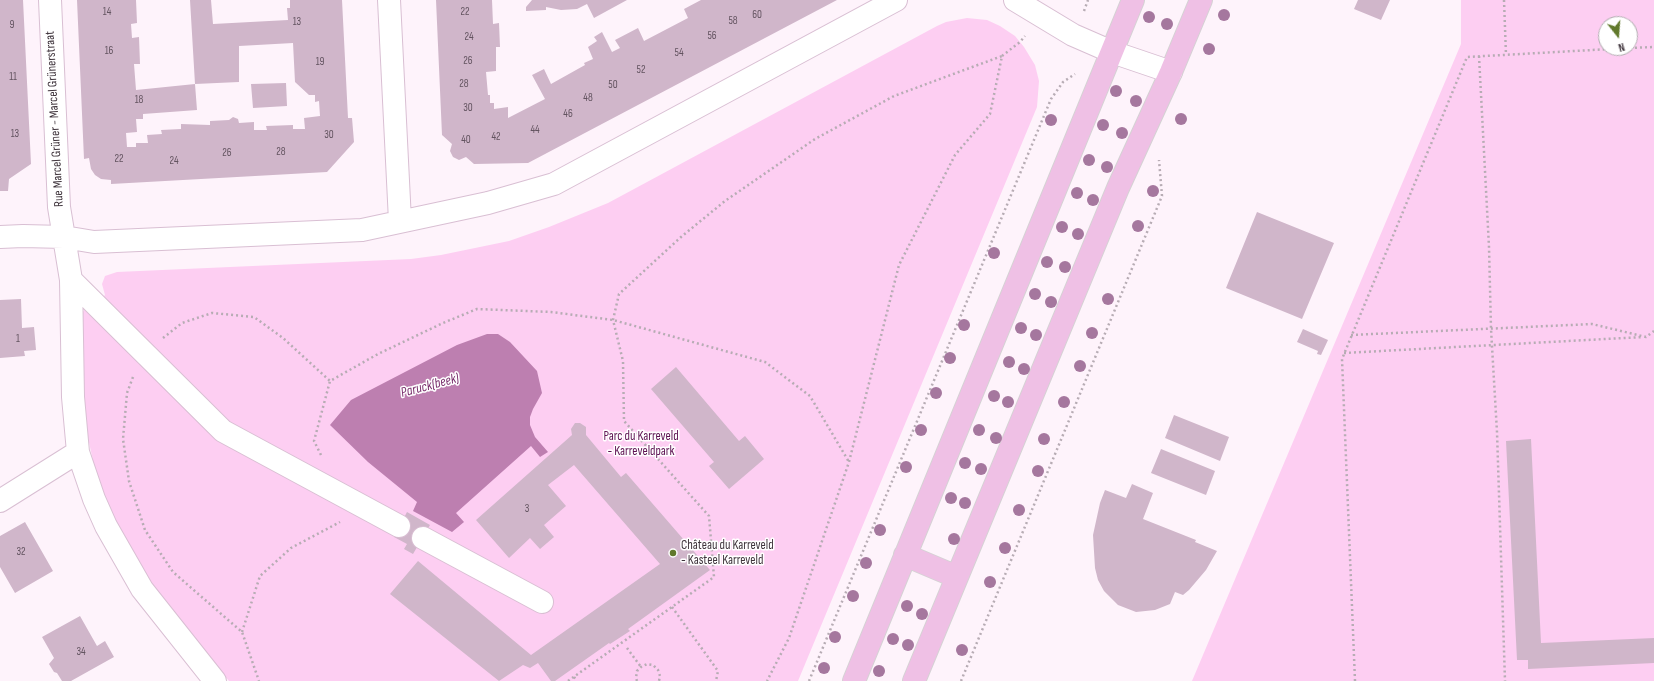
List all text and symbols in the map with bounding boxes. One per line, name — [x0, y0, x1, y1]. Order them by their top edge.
house number: 14 — [103, 5, 111, 19]
house number: 22 — [460, 5, 470, 19]
house number: 60 — [752, 8, 762, 22]
house number: 58 — [728, 14, 738, 28]
house number: 13 — [293, 15, 301, 29]
north arrow — [1598, 16, 1638, 56]
house number: 9 — [10, 18, 14, 32]
house number: 56 — [707, 29, 717, 43]
house number: 24 — [464, 30, 474, 44]
street label: Rue Marcel Grüner - Marcel Grünerstraat — [43, 31, 67, 207]
text: N — [1617, 40, 1626, 54]
house number: 16 — [105, 44, 113, 58]
house number: 54 — [674, 46, 684, 60]
house number: 26 — [463, 54, 473, 68]
house number: 19 — [316, 55, 324, 69]
house number: 52 — [637, 63, 645, 77]
house number: 11 — [9, 70, 17, 84]
house number: 28 — [459, 77, 469, 91]
house number: 50 — [608, 78, 618, 92]
house number: 48 — [583, 91, 593, 105]
house number: 18 — [135, 93, 143, 107]
house number: 30 — [463, 101, 473, 115]
house number: 46 — [563, 107, 573, 121]
house number: 44 — [530, 123, 540, 137]
house number: 13 — [11, 127, 19, 141]
house number: 30 — [324, 128, 334, 142]
house number: 42 — [491, 130, 501, 144]
house number: 40 — [461, 133, 471, 147]
house number: 28 — [276, 145, 286, 159]
house number: 26 — [222, 146, 232, 160]
house number: 22 — [114, 152, 124, 166]
house number: 24 — [169, 154, 179, 168]
house number: 1 — [16, 332, 20, 346]
water label: Paruck(beek) — [399, 370, 461, 402]
park label: Parc du Karreveld - Karreveldpark — [603, 429, 679, 460]
house number: 3 — [525, 502, 529, 516]
place label: Château du Karreveld - Kasteel Karreveld — [681, 538, 774, 569]
house number: 32 — [16, 545, 26, 559]
marker: Château du Karreveld - Kasteel Karreveld — [668, 548, 678, 558]
house number: 34 — [76, 645, 86, 659]

